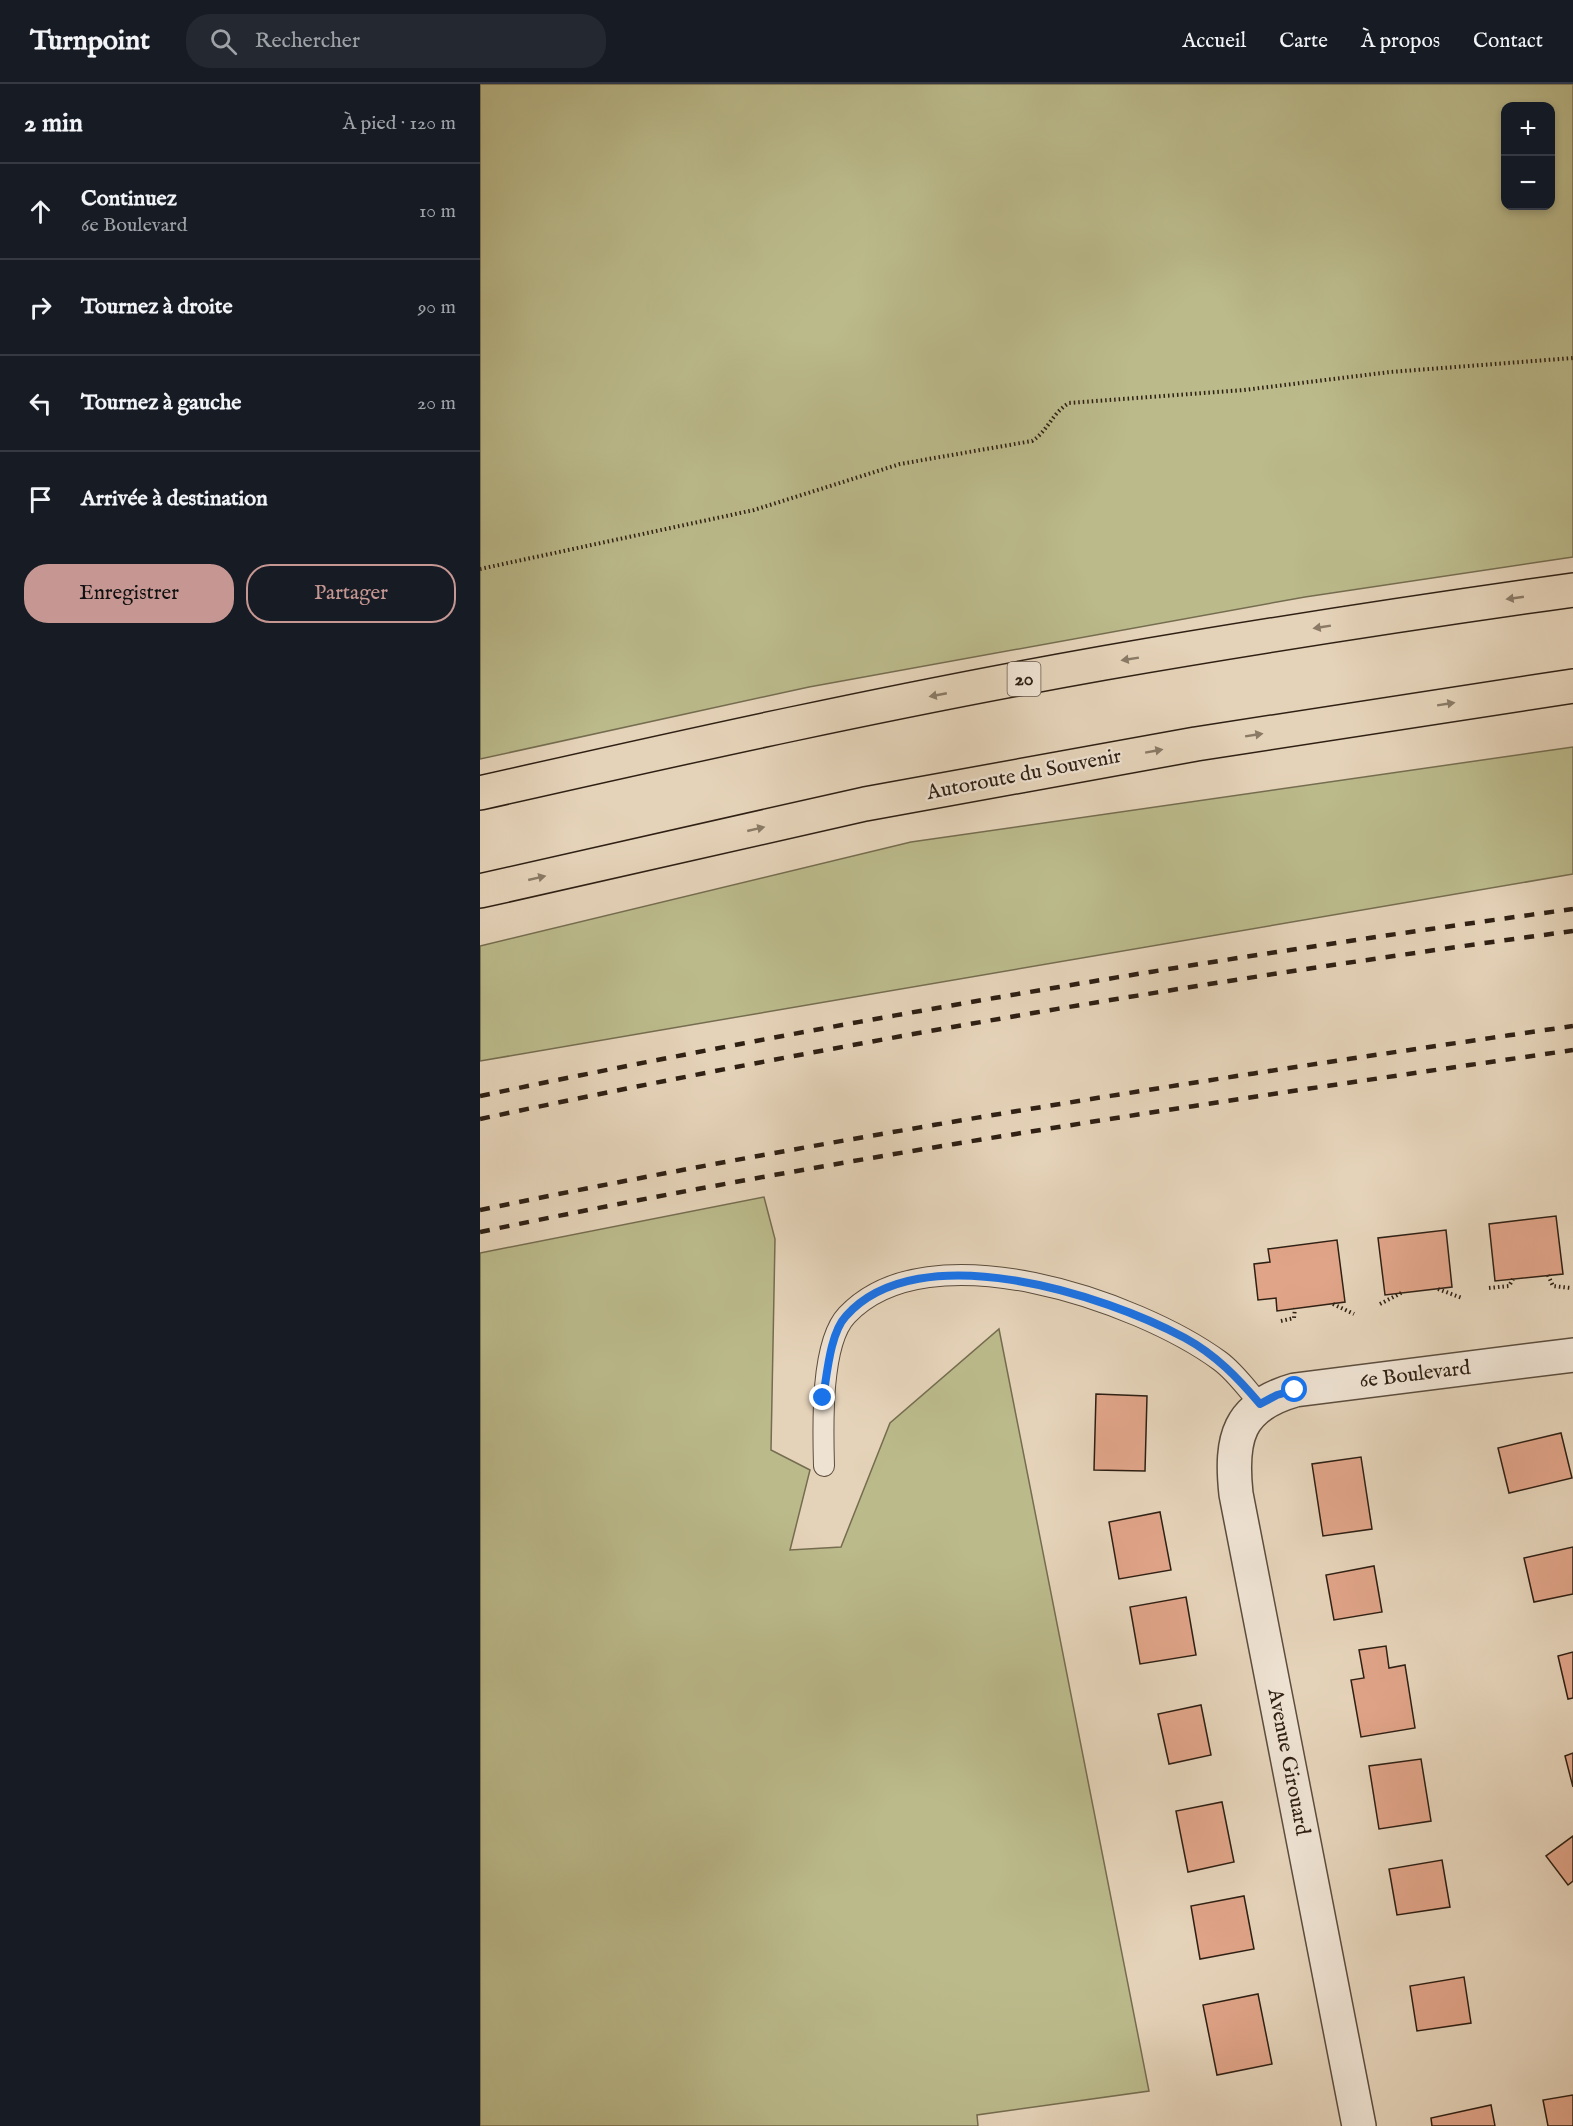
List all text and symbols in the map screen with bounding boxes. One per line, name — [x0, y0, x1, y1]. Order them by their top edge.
search box — [186, 14, 606, 68]
text: Turnpoint — [30, 24, 150, 59]
icon: search — [207, 25, 240, 58]
text: Rechercher — [255, 27, 360, 55]
text: Accueil — [1182, 28, 1246, 55]
text: Carte — [1279, 28, 1328, 55]
text: À propos — [1361, 28, 1440, 55]
text: Contact — [1473, 28, 1543, 55]
map controls — [1501, 102, 1555, 210]
button: + — [1501, 102, 1555, 156]
text: 2 min — [24, 107, 83, 140]
text: À pied · 120 m — [343, 111, 456, 136]
button: − — [1501, 156, 1555, 210]
text: Continuez — [81, 185, 177, 213]
icon: ahead — [24, 195, 57, 228]
text: 10 m — [419, 199, 456, 224]
text: 6e Boulevard — [81, 213, 187, 238]
icon: right — [24, 291, 57, 324]
text: Tournez à droite — [81, 293, 232, 321]
text: 90 m — [418, 295, 456, 320]
icon: left — [24, 387, 57, 420]
text: Tournez à gauche — [81, 389, 241, 417]
text: 20 m — [417, 391, 456, 416]
icon: arrive — [24, 483, 57, 516]
text: Arrivée à destination — [81, 485, 268, 513]
button: Enregistrer — [24, 564, 234, 623]
button: Partager — [246, 564, 456, 623]
one-way arrow — [1505, 594, 1524, 603]
one-way arrow — [1313, 623, 1332, 632]
one-way arrow — [1120, 655, 1139, 664]
road number: 20 — [1008, 662, 1040, 696]
one-way arrow — [928, 691, 947, 700]
one-way arrow — [1437, 699, 1456, 708]
one-way arrow — [1244, 730, 1263, 739]
street label: Autoroute du Souvenir — [923, 743, 1124, 807]
one-way arrow — [1144, 746, 1163, 755]
one-way arrow — [747, 823, 765, 833]
one-way arrow — [528, 872, 546, 882]
street label: 6e Boulevard — [1358, 1355, 1473, 1395]
route start — [1281, 1376, 1307, 1402]
route end — [809, 1384, 835, 1410]
street label: Avenue Girouard — [1260, 1685, 1316, 1838]

